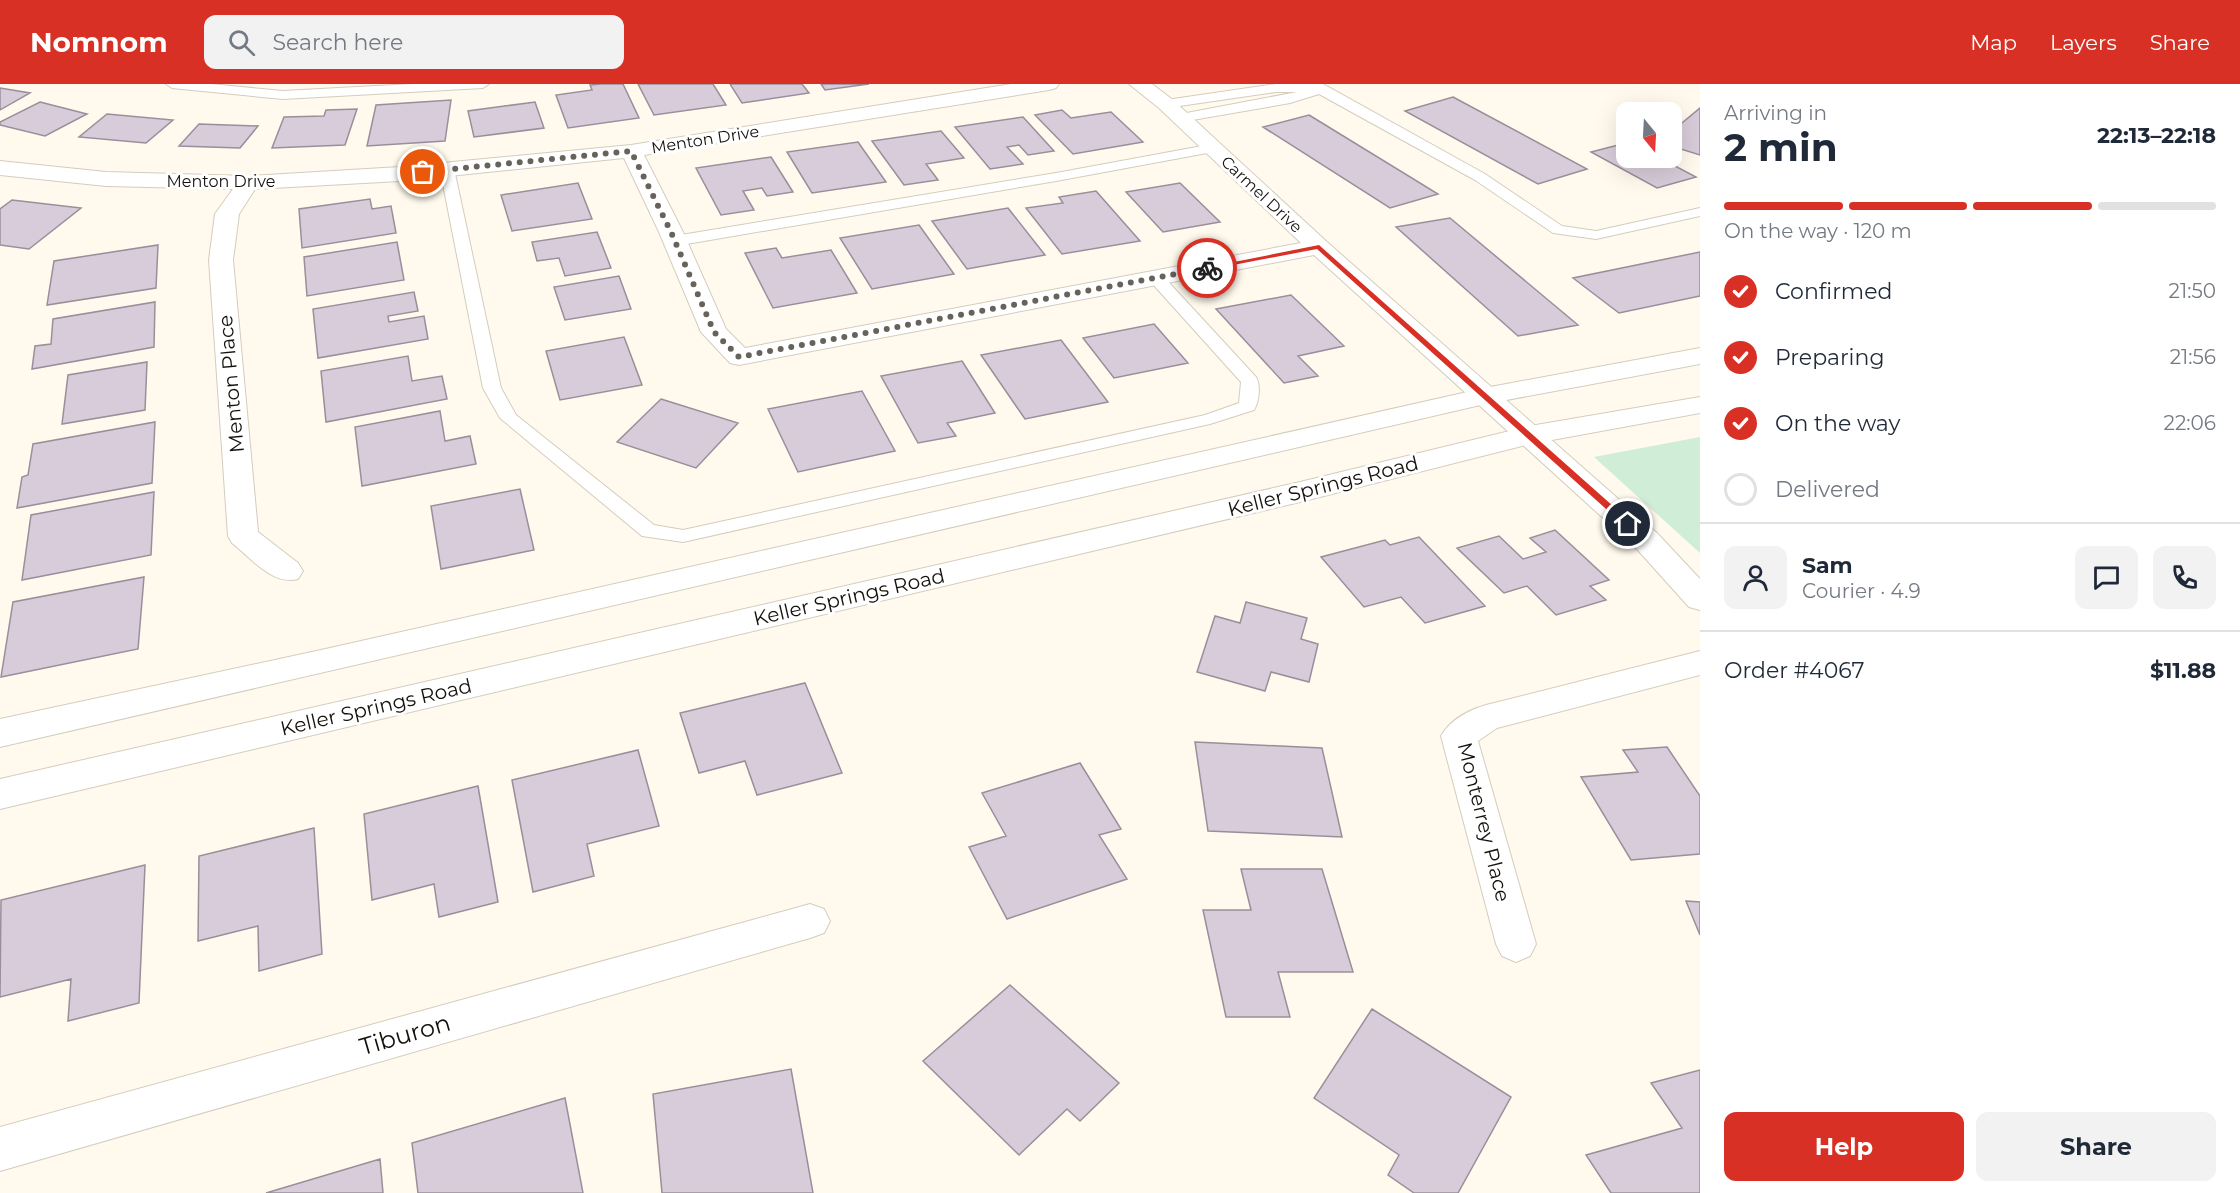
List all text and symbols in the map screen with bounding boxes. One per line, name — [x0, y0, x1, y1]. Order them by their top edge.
search box — [204, 15, 624, 69]
text: Nomnom — [30, 25, 168, 59]
icon: search — [225, 26, 258, 59]
text: Search here — [273, 29, 403, 56]
text: Map — [1970, 30, 2017, 55]
text: Layers — [2050, 30, 2117, 55]
text: Share — [2150, 30, 2210, 55]
text: Arriving in — [1724, 101, 1827, 125]
north arrow — [1616, 102, 1682, 168]
map controls — [1616, 102, 1682, 168]
street label: Menton Drive — [650, 122, 760, 157]
text: 22:13–22:18 — [2097, 122, 2216, 149]
text: 2 min — [1724, 123, 1838, 171]
pin — [397, 146, 448, 197]
street label: Carmel Drive — [1217, 152, 1306, 237]
icon: bag — [406, 155, 439, 188]
street label: Menton Drive — [167, 172, 275, 191]
text: On the way · 120 m — [1724, 219, 1912, 243]
courier — [1177, 238, 1237, 298]
icon: bike — [1191, 252, 1224, 285]
icon: check — [1724, 275, 1757, 308]
text: Confirmed — [1775, 278, 1892, 305]
text: 21:50 — [2169, 279, 2216, 303]
street label: Menton Place — [213, 314, 249, 454]
icon: check — [1724, 341, 1757, 374]
text: Preparing — [1775, 344, 1884, 371]
text: 21:56 — [2170, 345, 2216, 369]
icon: check — [1724, 407, 1757, 440]
text: On the way — [1775, 410, 1900, 437]
text: 22:06 — [2164, 411, 2216, 435]
street label: Keller Springs Road — [1225, 451, 1421, 521]
text: Delivered — [1775, 476, 1880, 503]
pin — [1602, 498, 1653, 549]
icon: home — [1611, 507, 1644, 540]
button: person — [1724, 546, 1787, 609]
button: chat — [2075, 546, 2138, 609]
button: phone — [2153, 546, 2216, 609]
text: Sam — [1802, 552, 1853, 579]
street label: Keller Springs Road — [751, 563, 947, 631]
text: Courier · 4.9 — [1802, 579, 1921, 603]
text: Order #4067 — [1724, 657, 1864, 684]
text: $11.88 — [2150, 657, 2216, 684]
street label: Keller Springs Road — [278, 673, 474, 741]
street label: Monterrey Place — [1453, 740, 1515, 904]
street label: Tiburon — [356, 1008, 454, 1061]
button: Help — [1724, 1112, 1964, 1181]
button: Share — [1976, 1112, 2216, 1181]

